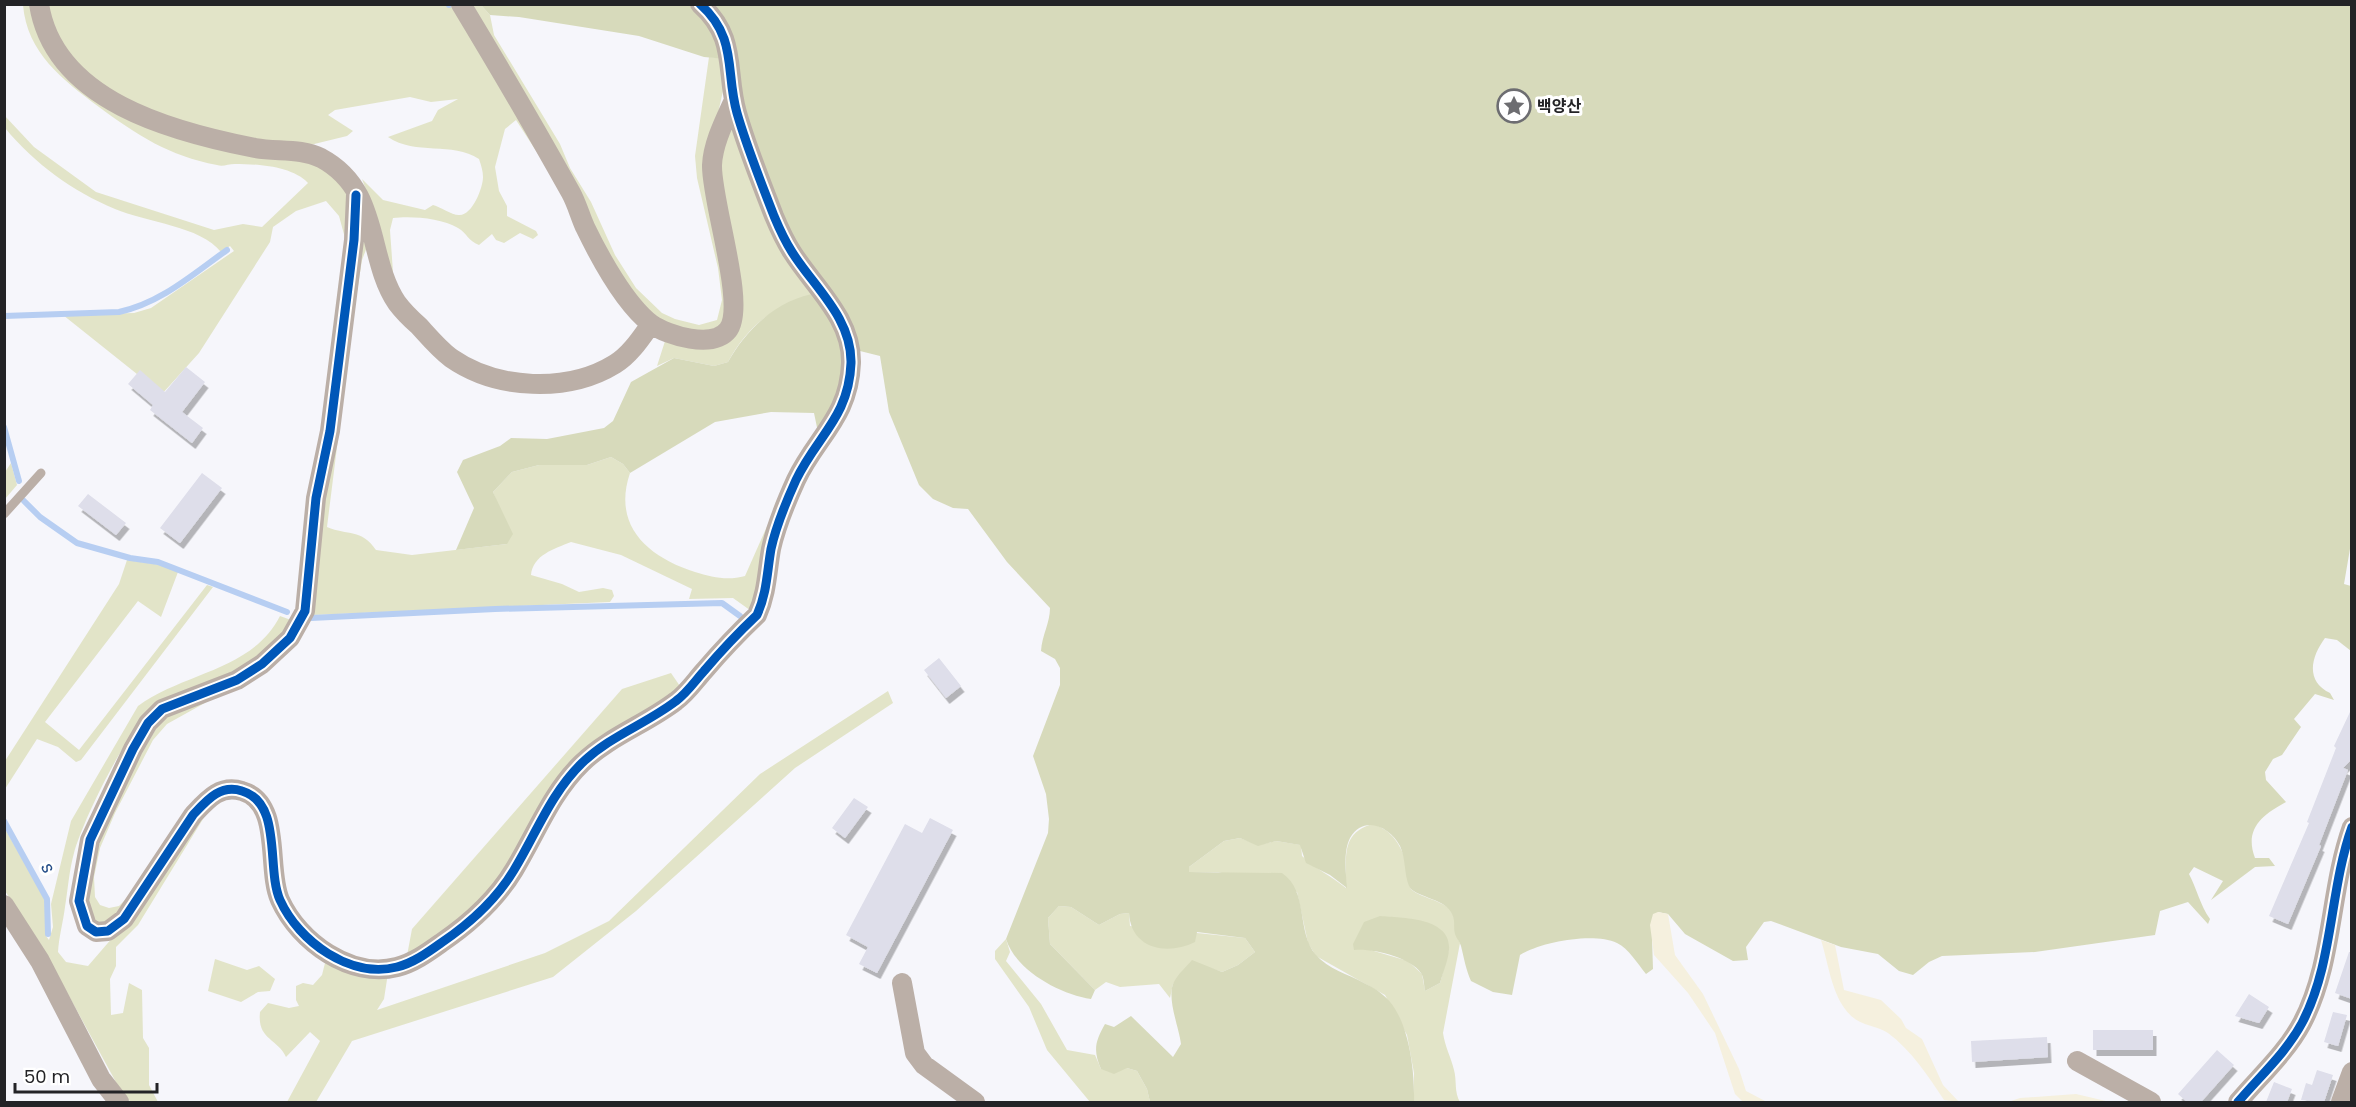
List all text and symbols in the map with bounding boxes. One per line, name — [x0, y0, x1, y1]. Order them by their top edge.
place icon: 백양산 — [1496, 88, 1532, 124]
place label: 백양산 — [1537, 95, 1581, 118]
water label: s — [35, 858, 62, 878]
scale bar — [15, 1056, 158, 1094]
text: 50 m — [24, 1064, 70, 1089]

